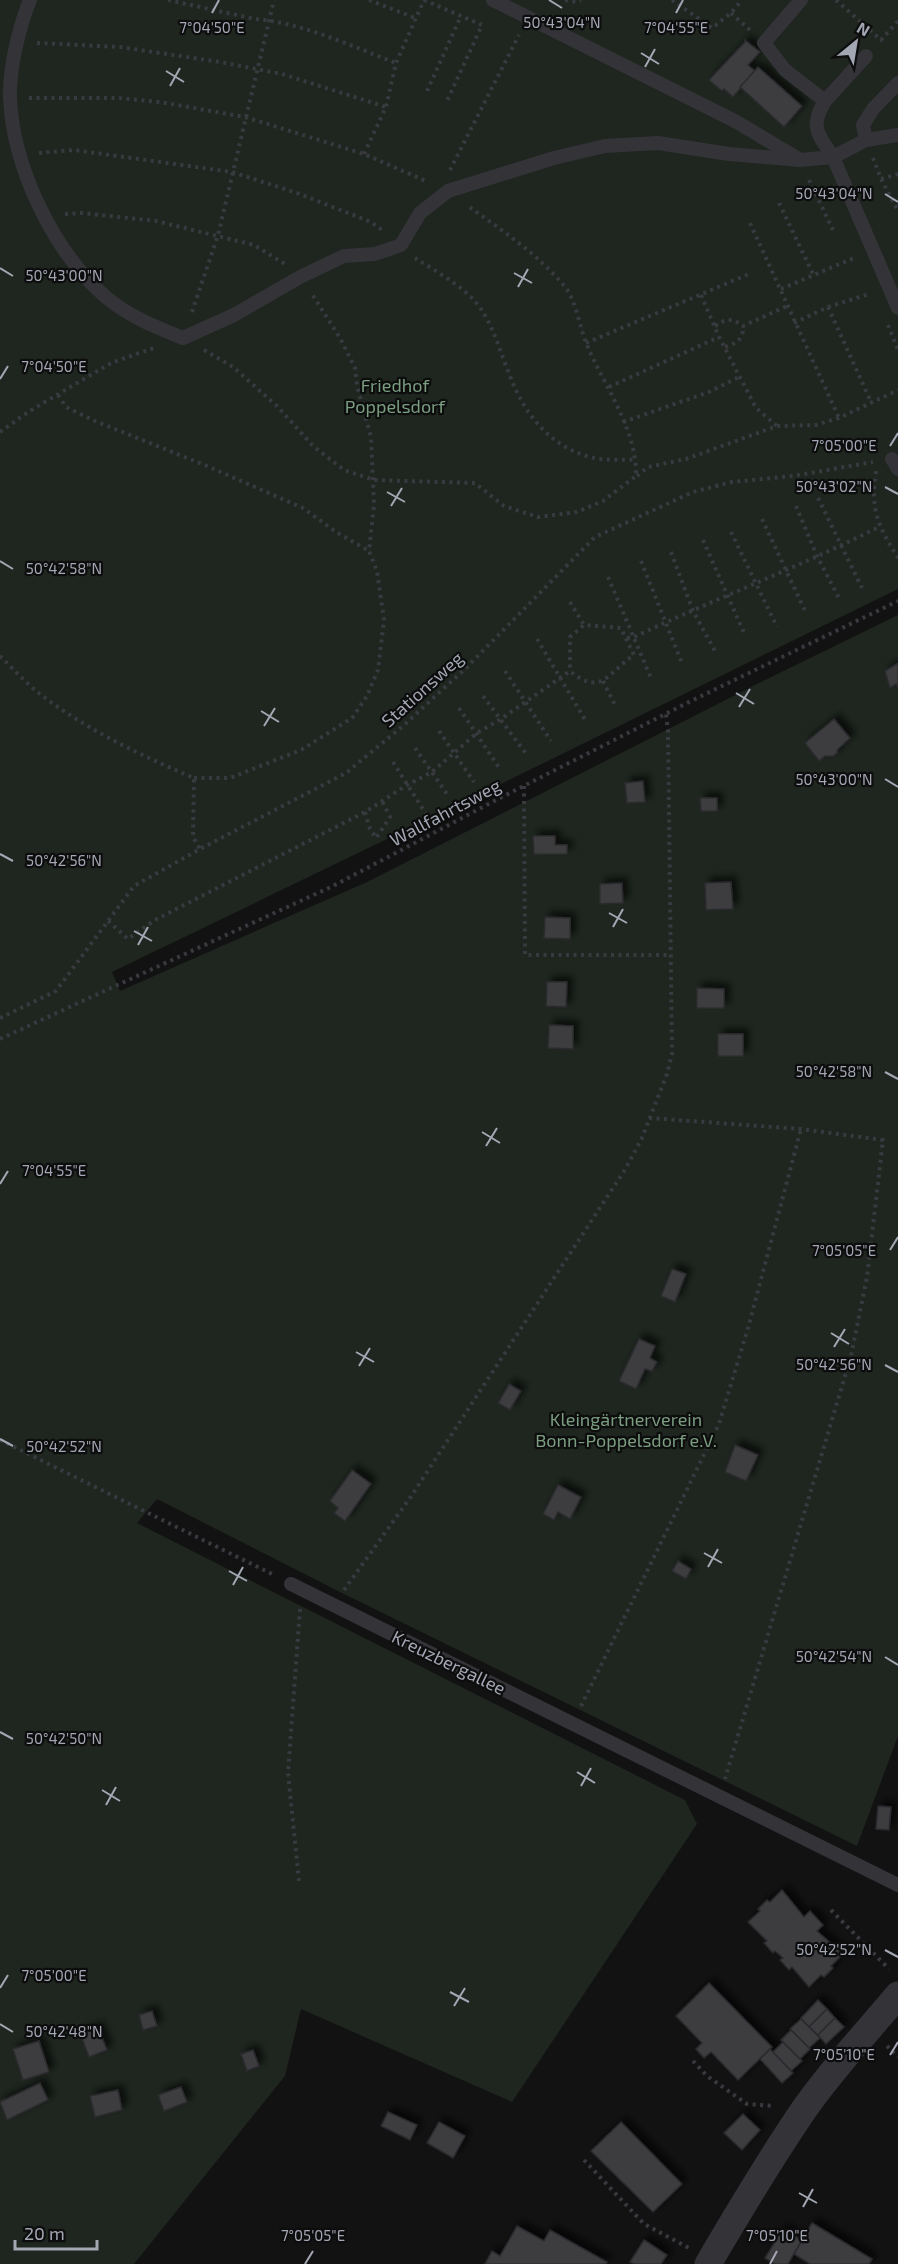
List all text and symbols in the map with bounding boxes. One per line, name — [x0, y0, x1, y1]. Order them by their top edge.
north arrow — [826, 12, 886, 72]
text: 50°43'04"N — [523, 13, 601, 31]
text: N — [854, 17, 874, 40]
text: 7°04'50"E — [179, 18, 245, 36]
text: 7°04'55"E — [644, 18, 708, 36]
text: 50°43'04"N — [795, 184, 873, 202]
text: 50°43'00"N — [25, 266, 103, 284]
text: 7°04'50"E — [21, 357, 87, 375]
park label: Friedhof Poppelsdorf — [345, 374, 446, 417]
text: 7°05'00"E — [811, 436, 877, 454]
text: 50°43'02"N — [796, 477, 872, 495]
text: 50°42'58"N — [26, 559, 102, 577]
street label: Stationsweg — [377, 647, 467, 731]
text: 50°43'00"N — [795, 770, 873, 788]
street label: Wallfahrtsweg — [386, 774, 504, 850]
text: 50°42'56"N — [26, 851, 102, 869]
text: 50°42'58"N — [796, 1062, 872, 1080]
text: 7°04'55"E — [22, 1161, 86, 1179]
text: 7°05'05"E — [812, 1241, 876, 1259]
text: 50°42'56"N — [796, 1355, 872, 1373]
park label: Kleingärtnerverein Bonn-Poppelsdorf e.V. — [535, 1408, 717, 1451]
text: 50°42'52"N — [26, 1437, 102, 1455]
street label: Kreuzbergallee — [389, 1625, 509, 1699]
text: 50°42'54"N — [796, 1647, 872, 1665]
text: 50°42'50"N — [26, 1729, 102, 1747]
text: 50°42'52"N — [796, 1940, 872, 1958]
text: 7°05'00"E — [21, 1966, 87, 1984]
text: 50°42'48"N — [25, 2022, 103, 2040]
text: 7°05'10"E — [813, 2045, 875, 2063]
scale bar — [15, 2213, 98, 2251]
text: 20 m — [24, 2222, 65, 2244]
text: 7°05'05"E — [281, 2226, 345, 2244]
text: 7°05'10"E — [746, 2226, 808, 2244]

